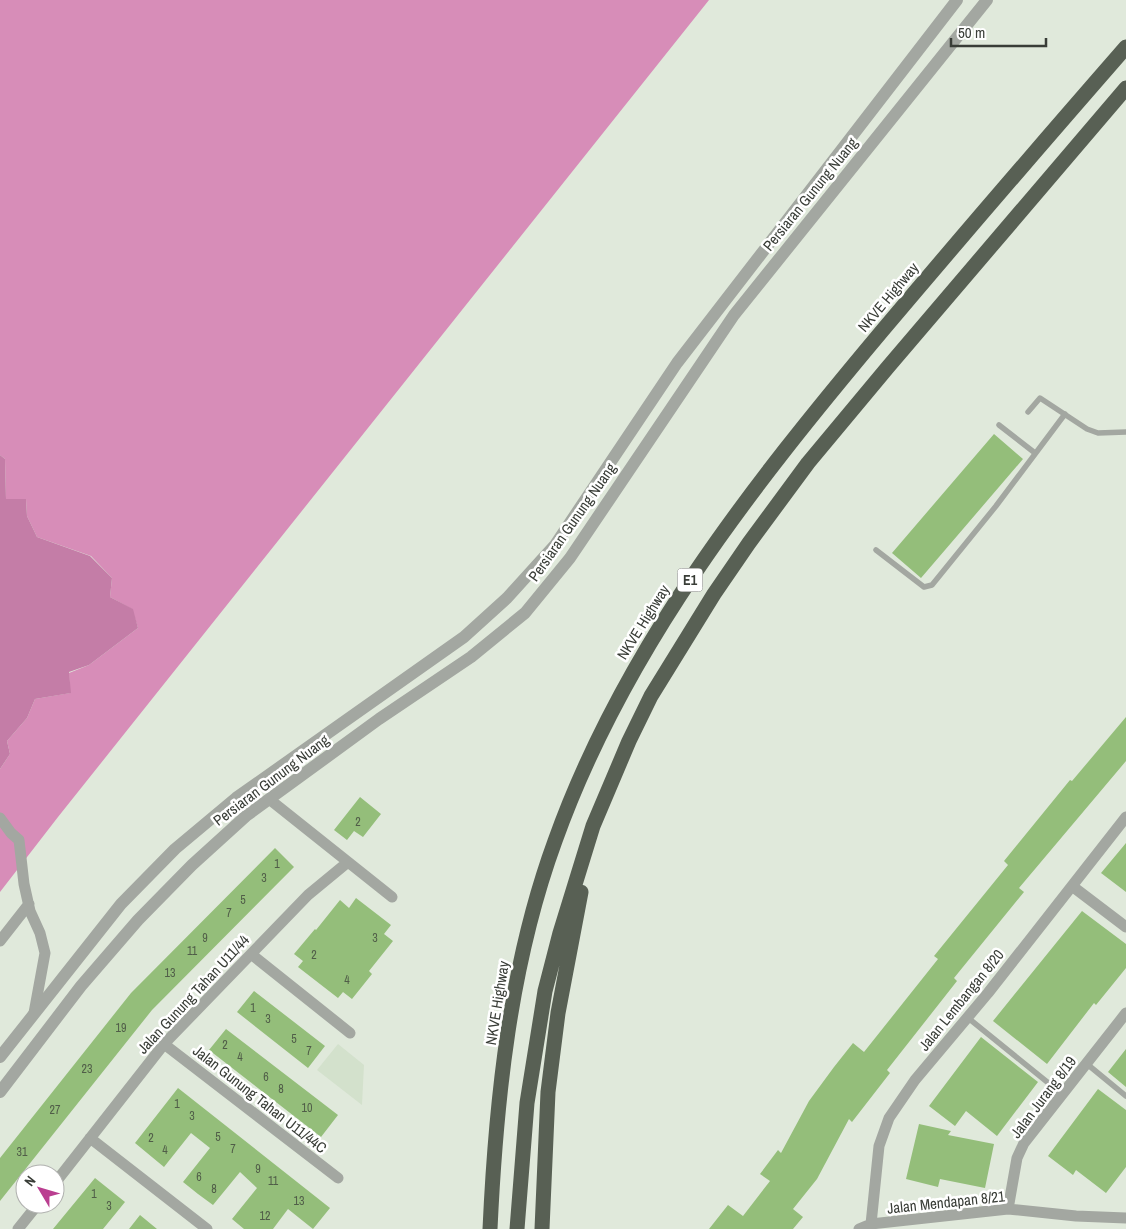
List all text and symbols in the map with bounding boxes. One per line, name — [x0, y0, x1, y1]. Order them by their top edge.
scale bar — [951, 15, 1046, 47]
text: 50 m — [958, 22, 985, 43]
street label: Persiaran Gunung Nuang — [758, 133, 862, 255]
street label: NKVE Highway — [853, 257, 924, 336]
street label: Persiaran Gunung Nuang — [523, 458, 621, 585]
road number: E1 — [678, 568, 702, 592]
street label: NKVE Highway — [612, 580, 675, 664]
street label: Persiaran Gunung Nuang — [209, 729, 333, 831]
house number: 2 — [355, 814, 361, 830]
house number: 1 — [274, 856, 280, 872]
house number: 3 — [261, 870, 267, 886]
house number: 5 — [240, 892, 246, 908]
house number: 7 — [226, 905, 232, 921]
house number: 9 — [202, 930, 208, 946]
house number: 3 — [372, 930, 378, 946]
street label: Jalan Gunung Tahan U11/44 — [133, 931, 253, 1057]
house number: 11 — [187, 943, 198, 959]
street label: Jalan Lembangan 8/20 — [913, 945, 1009, 1055]
house number: 2 — [311, 947, 317, 963]
street label: NKVE Highway — [480, 959, 514, 1047]
house number: 13 — [165, 965, 175, 981]
house number: 4 — [344, 972, 350, 988]
house number: 1 — [250, 1001, 256, 1015]
house number: 3 — [265, 1011, 271, 1027]
house number: 19 — [116, 1020, 126, 1036]
house number: 5 — [291, 1031, 297, 1047]
house number: 2 — [222, 1037, 228, 1053]
street label: Jalan Gunung Tahan U11/44C — [189, 1040, 331, 1158]
house number: 7 — [306, 1043, 312, 1059]
house number: 4 — [237, 1050, 243, 1064]
street label: Jalan Jurang 8/19 — [1005, 1052, 1081, 1142]
house number: 23 — [82, 1061, 92, 1077]
house number: 6 — [263, 1069, 269, 1085]
house number: 8 — [278, 1081, 284, 1097]
house number: 1 — [174, 1096, 180, 1112]
house number: 10 — [302, 1100, 312, 1116]
house number: 27 — [50, 1102, 61, 1118]
house number: 3 — [189, 1108, 195, 1124]
house number: 5 — [215, 1129, 221, 1145]
house number: 2 — [148, 1130, 154, 1146]
house number: 7 — [230, 1141, 236, 1157]
house number: 4 — [162, 1142, 168, 1158]
house number: 31 — [17, 1144, 28, 1160]
house number: 9 — [255, 1161, 261, 1177]
north arrow — [15, 1164, 65, 1214]
house number: 6 — [196, 1169, 202, 1185]
text: N — [20, 1172, 39, 1190]
house number: 11 — [268, 1173, 279, 1189]
house number: 8 — [211, 1181, 217, 1197]
street label: Jalan Mendapan 8/21 — [886, 1185, 1006, 1219]
house number: 1 — [91, 1186, 97, 1202]
house number: 13 — [294, 1193, 304, 1209]
house number: 3 — [106, 1198, 112, 1214]
house number: 12 — [260, 1208, 270, 1224]

